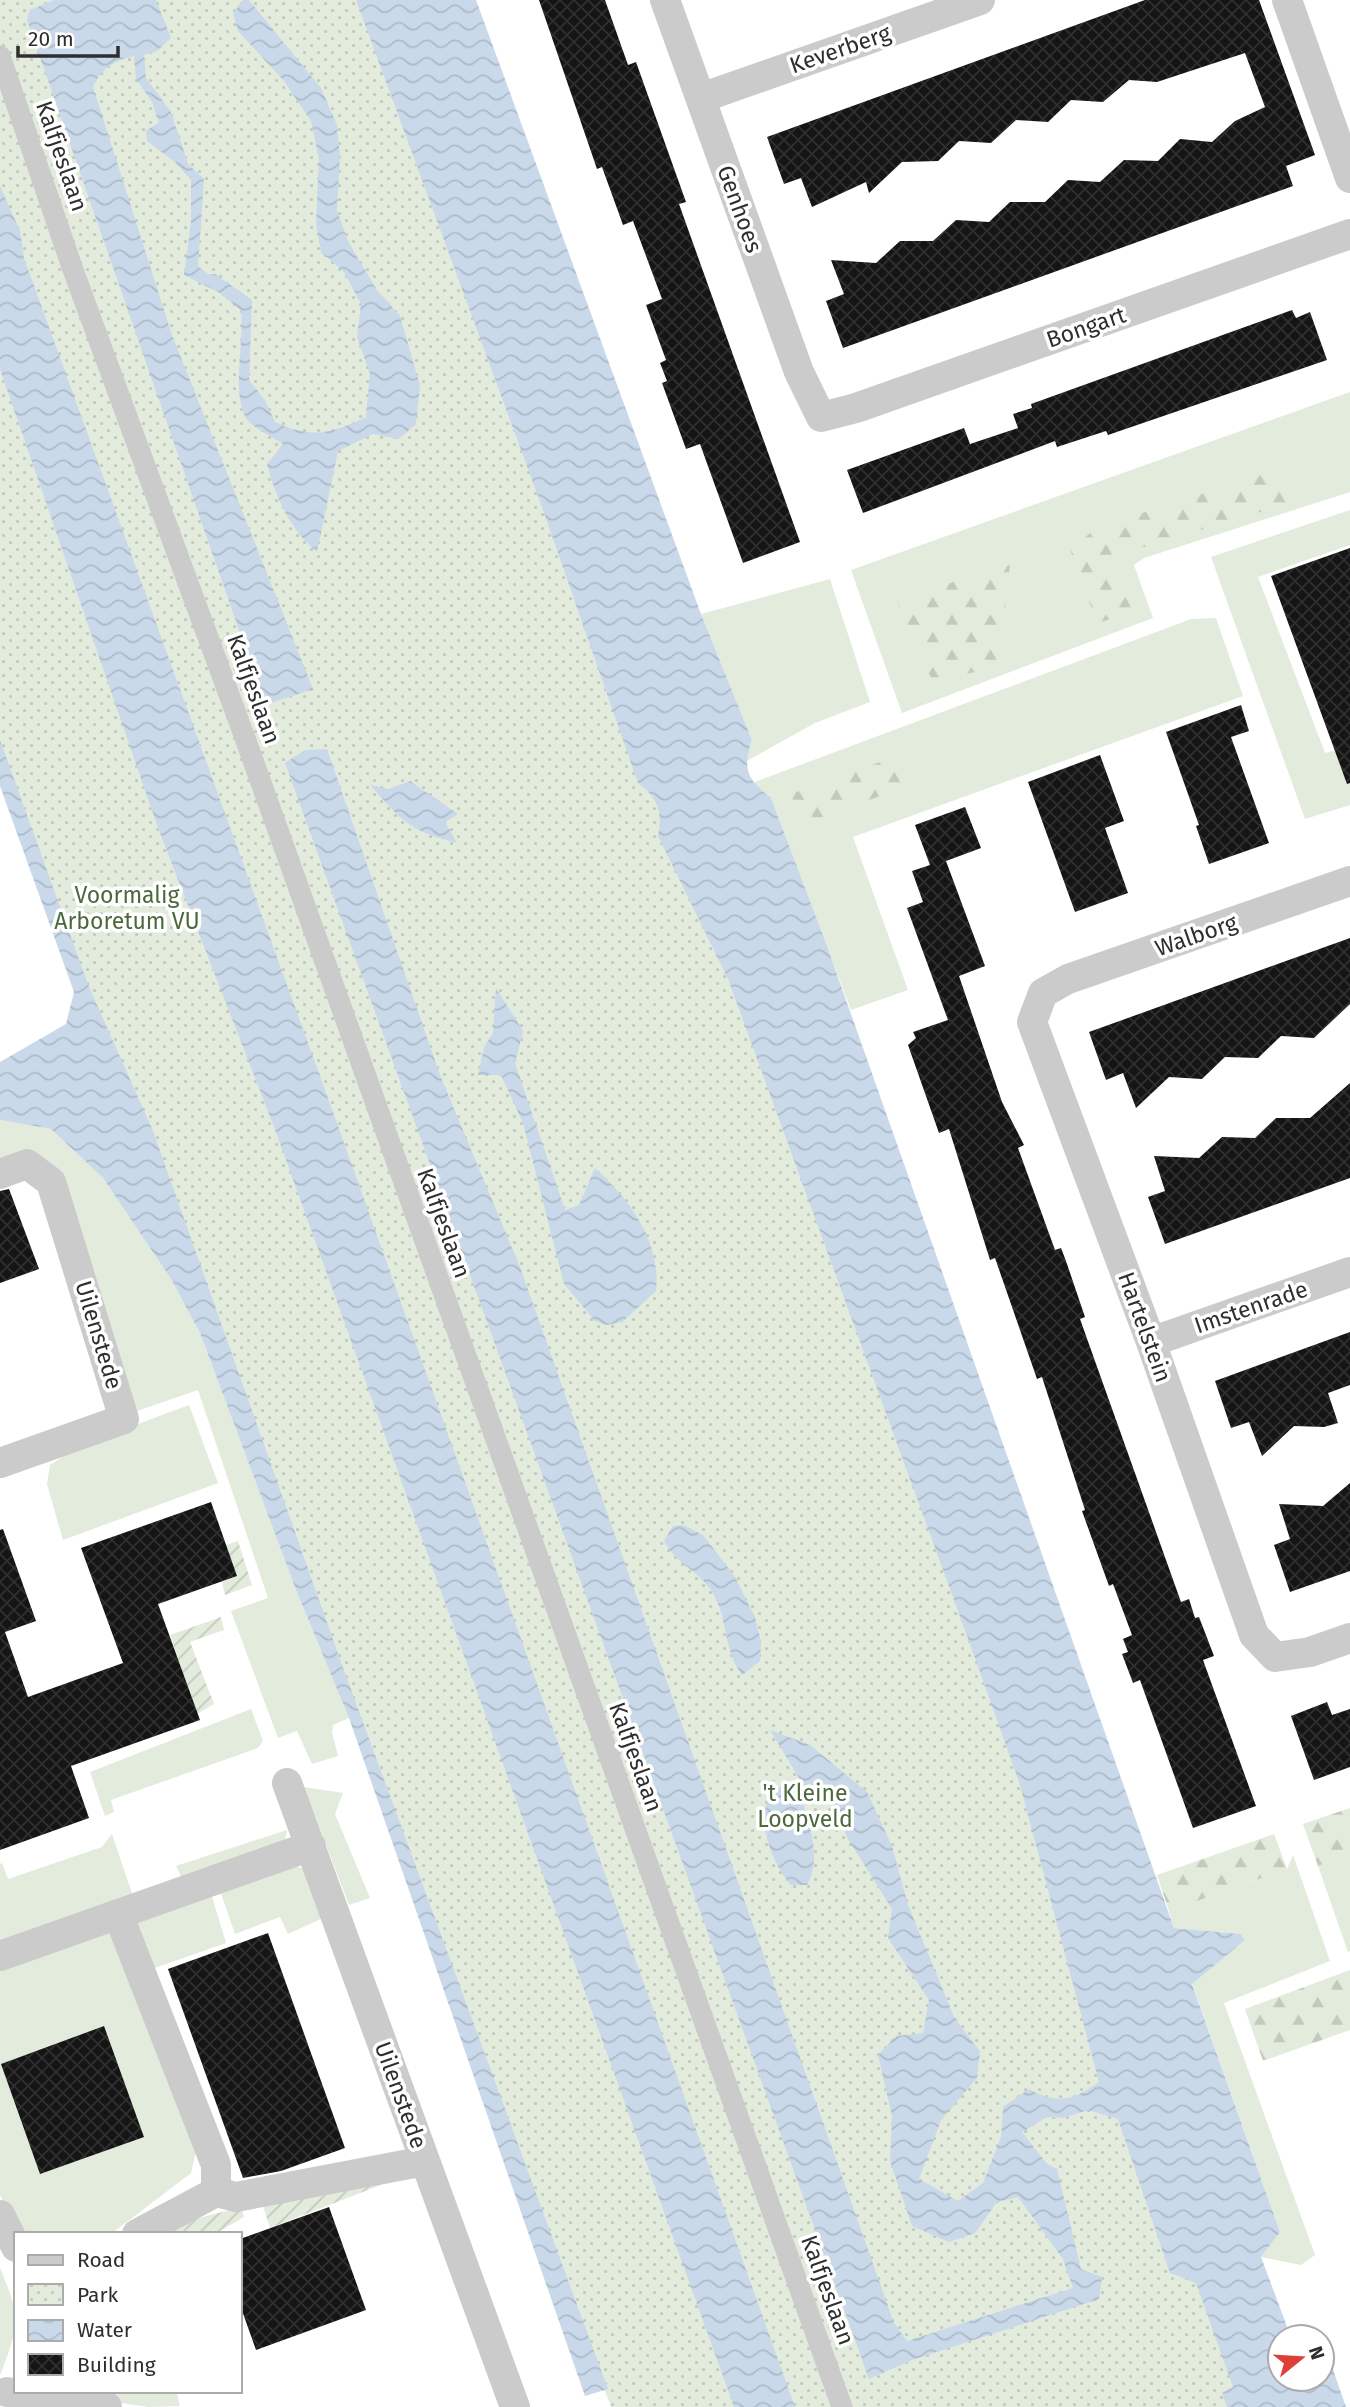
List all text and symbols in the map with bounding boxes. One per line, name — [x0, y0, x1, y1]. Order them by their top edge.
scale bar — [18, 14, 117, 58]
street label: Keverberg — [786, 19, 894, 79]
text: 20 m — [28, 26, 74, 52]
street label: Kalfjeslaan — [30, 97, 94, 215]
street label: Genhoes — [711, 162, 769, 256]
street label: Bongart — [1043, 300, 1130, 354]
street label: Kalfjeslaan — [221, 630, 287, 748]
park label: Voormalig Arboretum VU — [54, 881, 200, 935]
street label: Walborg — [1151, 908, 1241, 962]
street label: Kalfjeslaan — [411, 1164, 477, 1282]
street label: Hartelstein — [1112, 1268, 1178, 1386]
street label: Imstenrade — [1191, 1275, 1311, 1339]
street label: Uilenstede — [69, 1277, 129, 1393]
street label: Kalfjeslaan — [603, 1698, 669, 1816]
park label: 't Kleine Loopveld — [757, 1779, 853, 1833]
street label: Uilenstede — [369, 2038, 433, 2152]
street label: Kalfjeslaan — [795, 2231, 861, 2349]
legend — [14, 2232, 242, 2393]
text: Road — [77, 2247, 125, 2273]
text: Park — [77, 2282, 119, 2308]
text: Water — [77, 2317, 132, 2343]
north arrow — [1266, 2323, 1336, 2393]
text: N — [1304, 2343, 1330, 2362]
text: Building — [77, 2352, 156, 2378]

